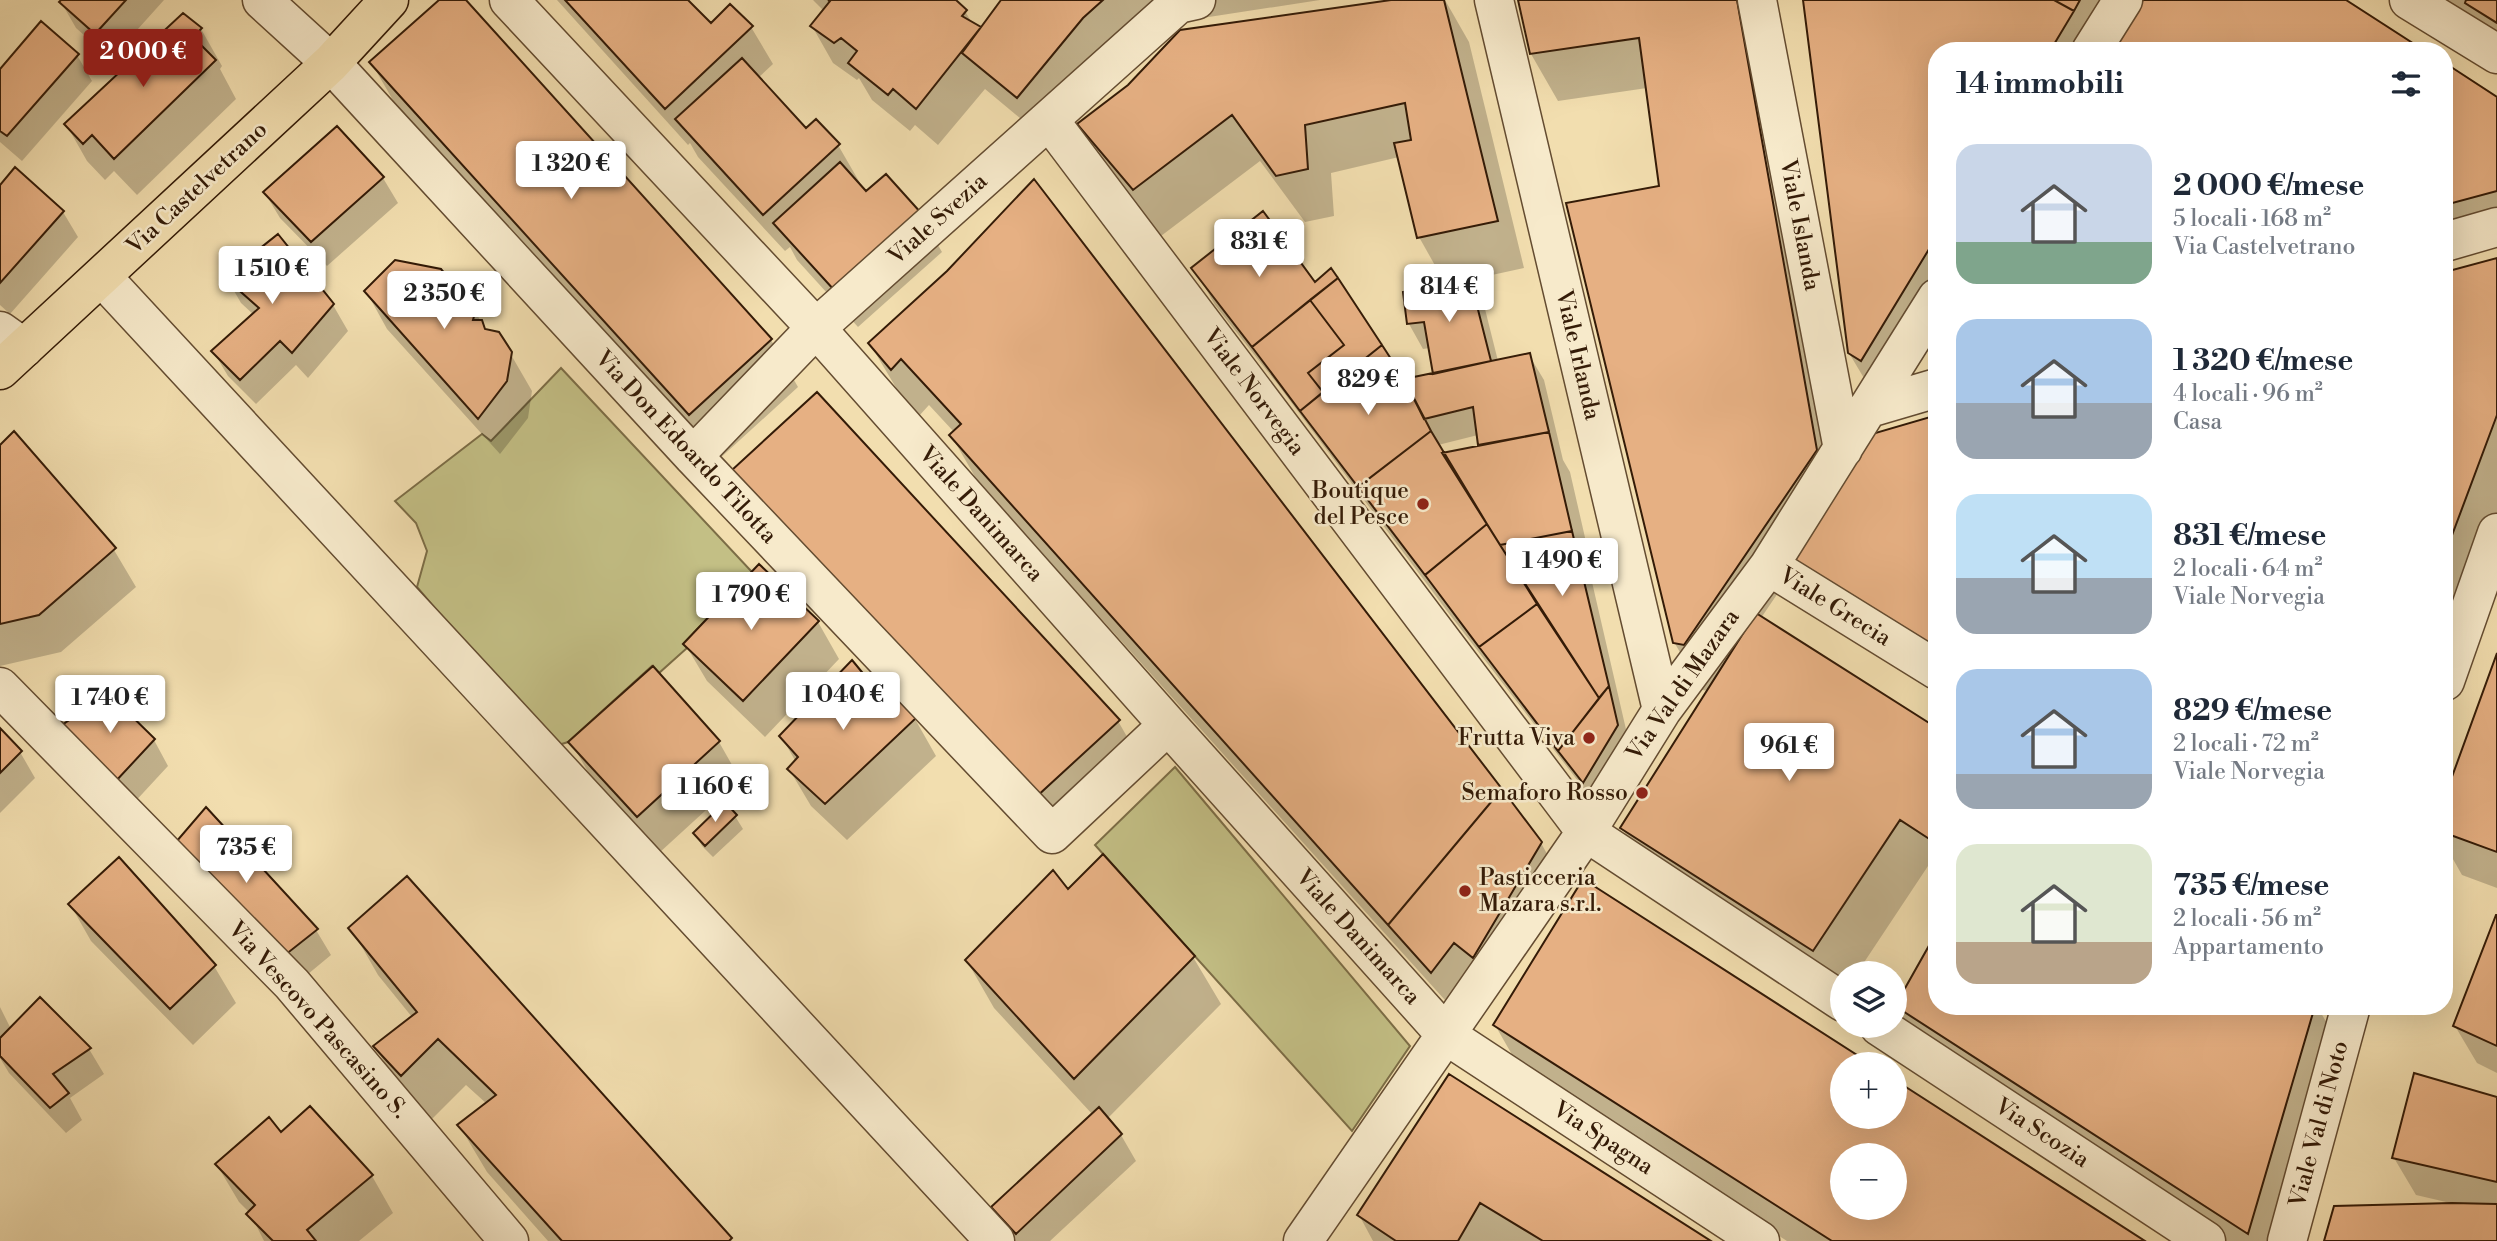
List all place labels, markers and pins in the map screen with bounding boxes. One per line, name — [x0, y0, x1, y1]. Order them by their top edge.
pin: 2 000 € — [78, 29, 208, 89]
pin: 1 320 € — [506, 142, 636, 201]
pin: 831 € — [1210, 219, 1308, 279]
pin: 1 510 € — [207, 246, 337, 306]
pin: 814 € — [1400, 264, 1498, 324]
pin: 2 350 € — [379, 272, 509, 331]
pin: 829 € — [1319, 358, 1417, 417]
place label: Boutique del Pesce — [1311, 477, 1409, 531]
marker: Boutique del Pesce — [1415, 496, 1431, 512]
pin: 1 490 € — [1497, 538, 1627, 598]
pin: 1 790 € — [686, 572, 816, 632]
pin: 1 040 € — [778, 672, 908, 732]
pin: 1 740 € — [45, 676, 175, 735]
place label: Frutta Viva — [1458, 724, 1575, 752]
pin: 961 € — [1740, 724, 1838, 783]
marker: Frutta Viva — [1581, 730, 1597, 746]
pin: 1 160 € — [650, 764, 780, 824]
place label: Semaforo Rosso — [1462, 779, 1628, 807]
marker: Semaforo Rosso — [1634, 785, 1650, 801]
pin: 735 € — [197, 826, 295, 885]
place label: Pasticceria Mazara s.r.l. — [1479, 864, 1601, 918]
marker: Pasticceria Mazara s.r.l. — [1457, 883, 1473, 899]

